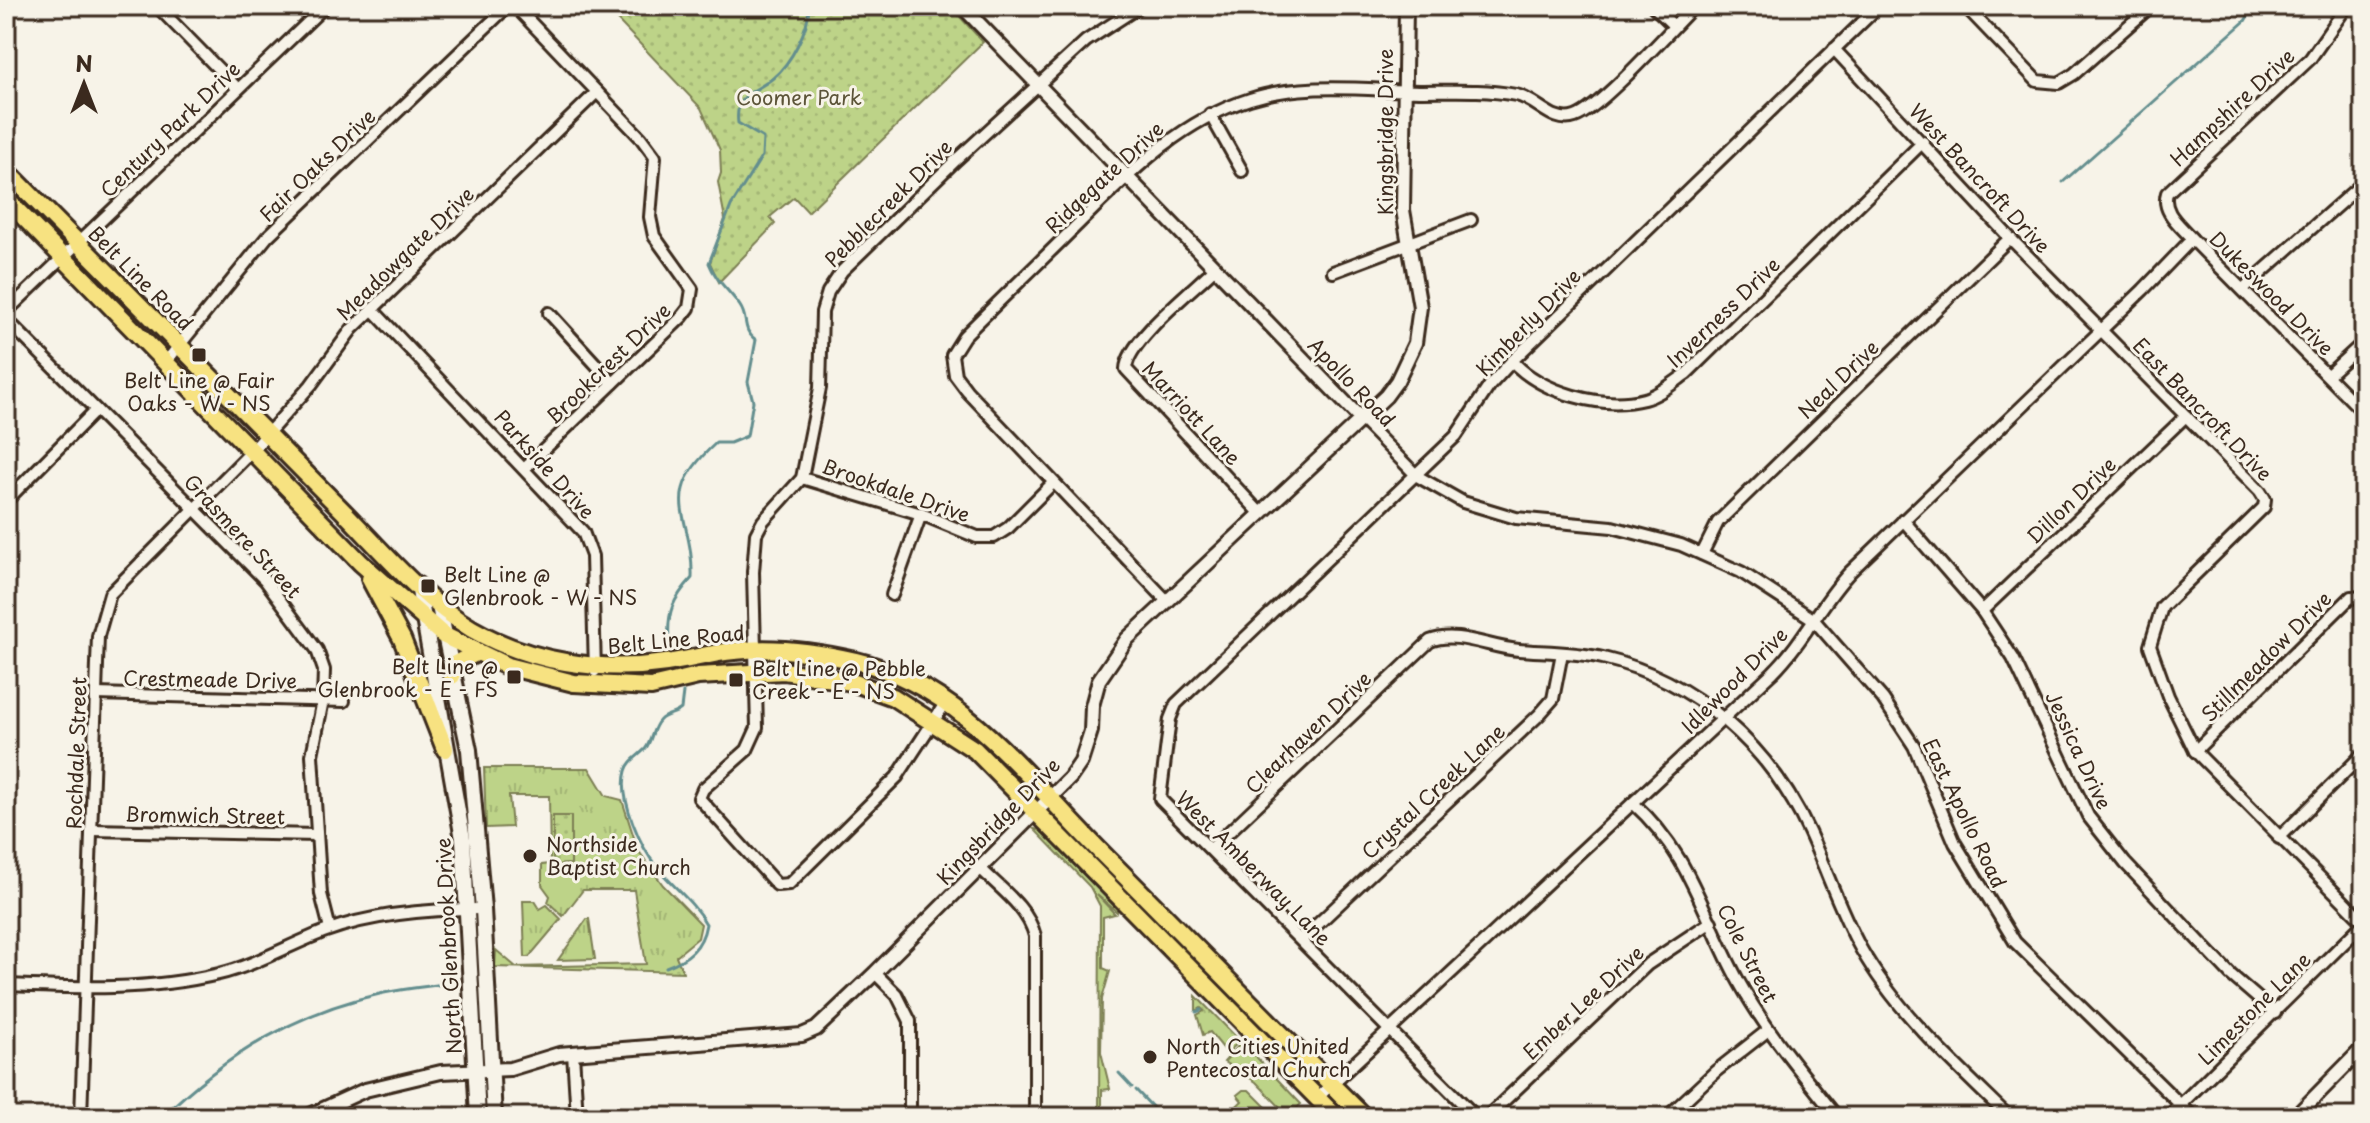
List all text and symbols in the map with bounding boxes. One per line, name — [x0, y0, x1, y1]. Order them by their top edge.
street label: Hampshire Drive — [2163, 41, 2301, 173]
north arrow — [44, 44, 124, 124]
text: N — [75, 46, 93, 79]
street label: Kingsbridge Drive — [1370, 49, 1400, 215]
street label: Century Park Drive — [93, 54, 247, 204]
park label: Coomer Park — [736, 82, 862, 112]
street label: West Bancroft Drive — [1902, 96, 2058, 260]
street label: Fair Oaks Drive — [252, 102, 382, 228]
street label: Ridgegate Drive — [1038, 114, 1170, 240]
street label: Pebblecreek Drive — [817, 132, 959, 274]
street label: Meadowgate Drive — [329, 179, 481, 327]
street label: Belt Line Road — [82, 219, 200, 337]
street label: Dukeswood Drive — [2203, 224, 2341, 362]
street label: Inverness Drive — [1659, 250, 1787, 374]
street label: Kimberly Drive — [1469, 261, 1587, 383]
street label: Brookcrest Drive — [539, 295, 677, 431]
street label: Apollo Road — [1302, 330, 1402, 434]
street label: East Bancroft Drive — [2127, 331, 2279, 487]
street label: Neal Drive — [1791, 333, 1885, 425]
marker: Belt Line @ Fair Oaks - W - NS — [190, 346, 208, 364]
street label: Marriott Lane — [1136, 354, 1248, 472]
place label: Belt Line @ Fair Oaks - W - NS — [124, 365, 275, 418]
street label: Parkside Drive — [488, 403, 602, 525]
street label: Dillon Drive — [2020, 450, 2122, 550]
street label: Brookdale Drive — [818, 451, 974, 529]
street label: Grasmere Street — [177, 467, 309, 605]
place label: Belt Line @ Glenbrook - W - NS — [444, 559, 637, 612]
marker: Belt Line @ Glenbrook - W - NS — [419, 577, 437, 595]
street label: Stillmeadow Drive — [2194, 584, 2338, 728]
street label: Belt Line Road — [606, 617, 746, 661]
street label: Idlewood Drive — [1674, 620, 1794, 740]
place label: Belt Line @ Glenbrook - E - FS — [318, 651, 498, 704]
place label: Belt Line @ Pebble Creek - E - NS — [752, 653, 926, 706]
street label: Crestmeade Drive — [123, 662, 297, 696]
street label: Clearhaven Drive — [1238, 664, 1378, 800]
marker: Belt Line @ Glenbrook - E - FS — [505, 668, 523, 686]
marker: Belt Line @ Pebble Creek - E - NS — [727, 671, 745, 689]
street label: Rochdale Street — [58, 676, 94, 830]
street label: Jessica Drive — [2039, 686, 2119, 814]
street label: Crystal Creek Lane — [1354, 716, 1512, 866]
street label: East Apollo Road — [1916, 733, 2014, 893]
street label: Kingsbridge Drive — [929, 751, 1067, 891]
street label: West Amberway Lane — [1170, 784, 1338, 952]
street label: Bromwich Street — [125, 799, 285, 831]
place label: Northside Baptist Church — [546, 829, 691, 882]
street label: North Glenbrook Drive — [427, 837, 469, 1055]
marker: Northside Baptist Church — [521, 847, 539, 865]
street label: Cole Street — [1710, 898, 1786, 1008]
street label: Ember Lee Drive — [1516, 938, 1650, 1066]
street label: Limestone Lane — [2191, 945, 2317, 1071]
place label: North Cities United Pentecostal Church — [1166, 1031, 1351, 1084]
marker: North Cities United Pentecostal Church — [1141, 1048, 1159, 1066]

